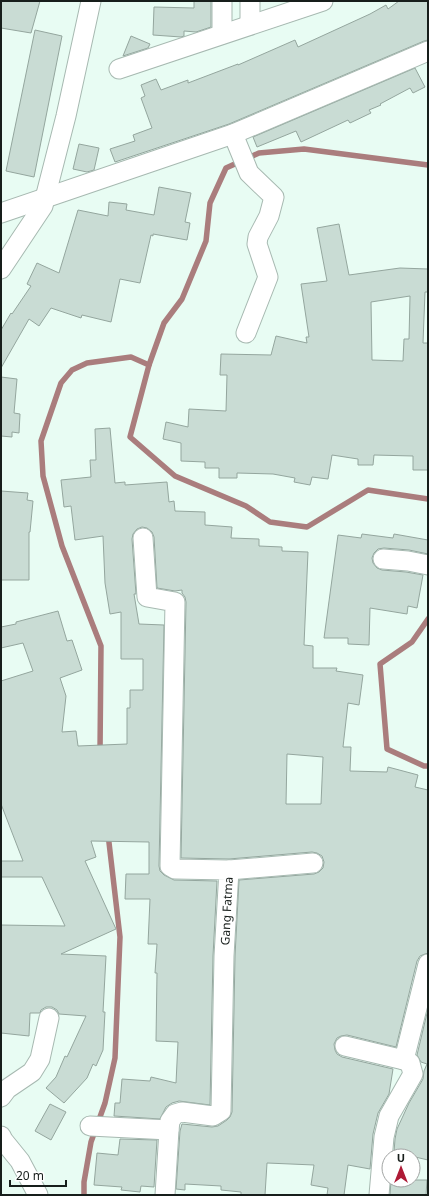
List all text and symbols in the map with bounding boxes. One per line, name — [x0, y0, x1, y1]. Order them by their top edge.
street label: Gang Fatma — [216, 876, 237, 946]
north arrow — [381, 1148, 421, 1188]
text: U — [397, 1150, 405, 1165]
scale bar — [10, 1162, 66, 1188]
text: 20 m — [16, 1167, 44, 1184]

